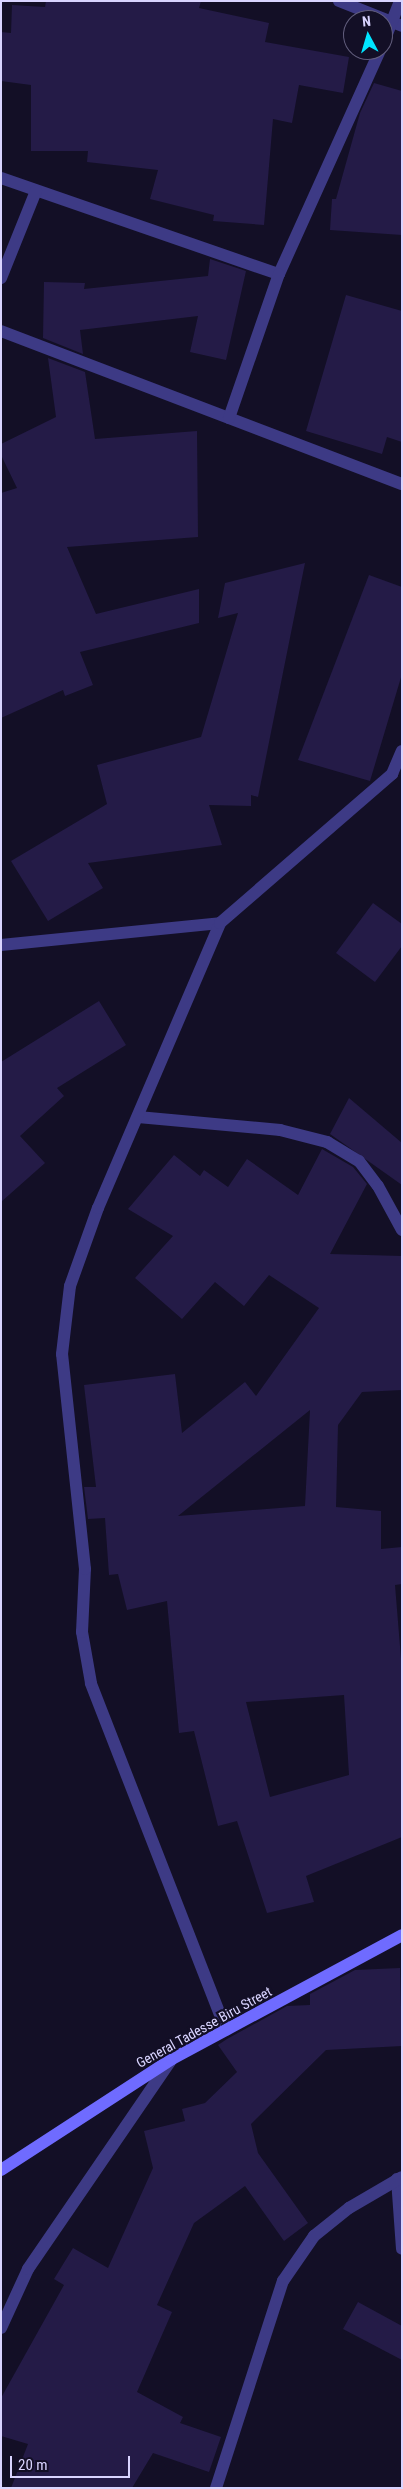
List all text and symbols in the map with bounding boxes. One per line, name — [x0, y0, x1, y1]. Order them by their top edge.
north arrow — [343, 10, 393, 60]
text: N — [361, 13, 372, 29]
street label: General Tadesse Biru Street — [133, 1983, 275, 2071]
scale bar — [12, 2446, 132, 2478]
text: 20 m — [18, 2456, 48, 2474]

